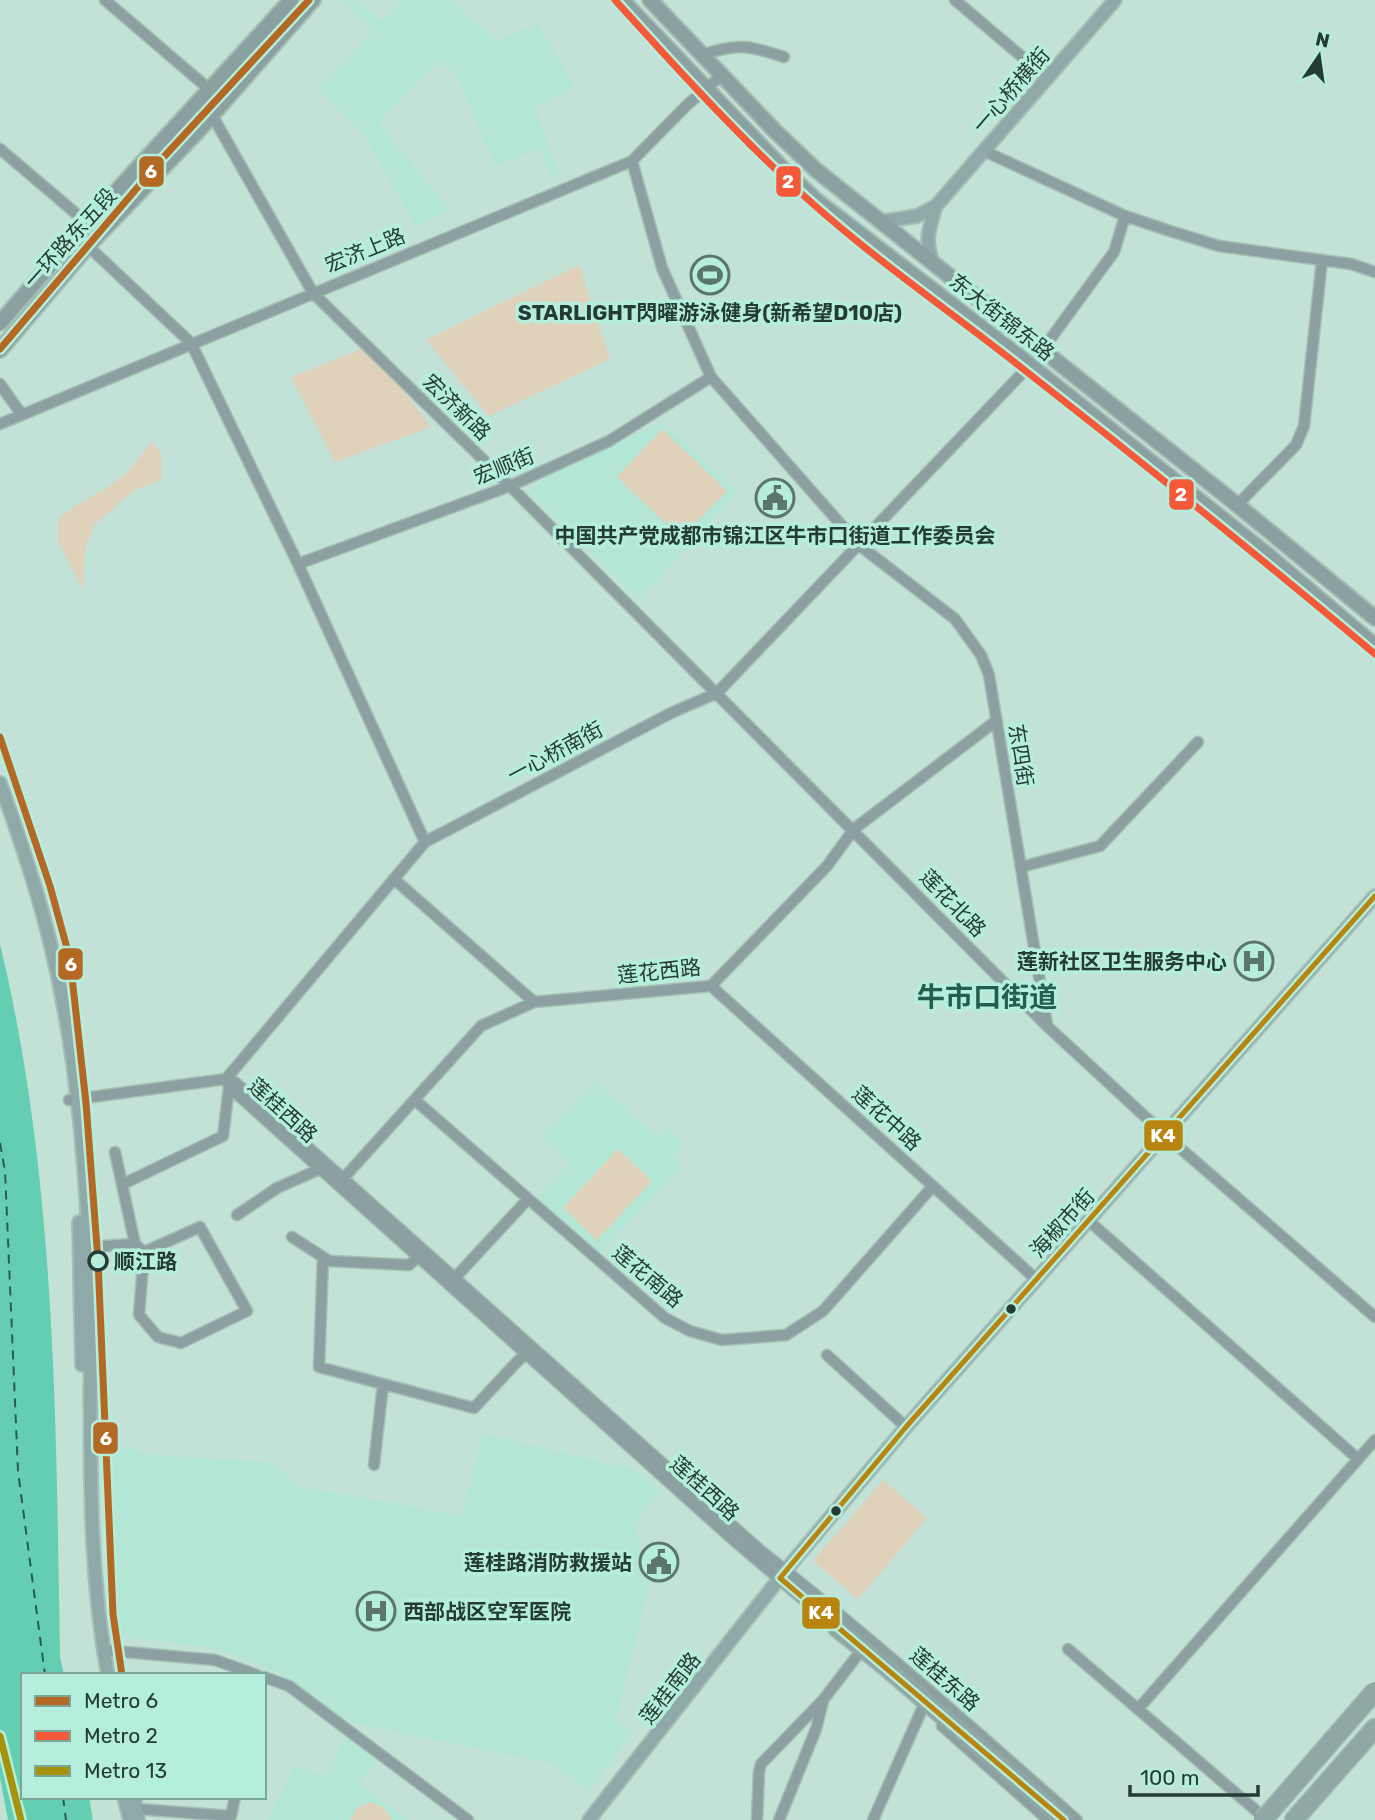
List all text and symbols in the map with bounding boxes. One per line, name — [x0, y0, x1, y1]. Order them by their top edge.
north arrow — [1284, 21, 1354, 91]
text: N — [1313, 27, 1332, 53]
street label: 一心桥横街 — [967, 42, 1055, 138]
line badge: 6 — [138, 155, 165, 188]
text: 6 — [145, 160, 157, 183]
line badge: 2 — [775, 165, 802, 198]
text: 2 — [782, 170, 794, 193]
street label: 一环路东五段 — [19, 183, 121, 293]
street label: 宏济上路 — [321, 223, 409, 277]
sports icon: STARLIGHT閃曜游泳健身(新希望D10店) — [689, 254, 731, 296]
street label: 东大街锦东路 — [945, 268, 1059, 366]
place label: STARLIGHT閃曜游泳健身(新希望D10店) — [518, 300, 902, 325]
street label: 宏济新路 — [418, 369, 496, 445]
street label: 宏顺街 — [470, 443, 538, 489]
public building icon: 中国共产党成都市锦江区牛市口街道工作委员会 — [754, 477, 796, 519]
line badge: 2 — [1168, 478, 1195, 511]
text: 2 — [1175, 483, 1187, 506]
place label: 中国共产党成都市锦江区牛市口街道工作委员会 — [555, 523, 996, 548]
street label: 一心桥南街 — [503, 716, 607, 788]
street label: 东四街 — [1004, 722, 1038, 788]
street label: 莲花北路 — [915, 864, 991, 942]
hospital icon: 莲新社区卫生服务中心 — [1233, 940, 1275, 982]
line badge: 6 — [57, 947, 84, 981]
place label: 莲新社区卫生服务中心 — [1017, 949, 1227, 974]
text: 6 — [65, 953, 77, 976]
street label: 莲花西路 — [616, 954, 702, 988]
district label: 牛市口街道 — [917, 981, 1057, 1014]
street label: 莲桂西路 — [243, 1073, 323, 1147]
street label: 莲花中路 — [847, 1081, 927, 1155]
line badge: K4 — [1143, 1119, 1184, 1152]
text: K4 — [1150, 1124, 1176, 1147]
street label: 海椒市街 — [1025, 1183, 1099, 1263]
street label: 莲花南路 — [608, 1239, 688, 1313]
place label: 顺江路 — [114, 1249, 177, 1274]
marker: 顺江路 — [88, 1251, 108, 1271]
unlabelled marker — [1004, 1302, 1018, 1316]
line badge: 6 — [92, 1421, 119, 1455]
text: 6 — [100, 1427, 112, 1450]
street label: 莲桂西路 — [665, 1451, 745, 1525]
unlabelled marker — [829, 1504, 843, 1518]
public building icon: 莲桂路消防救援站 — [638, 1541, 680, 1583]
place label: 莲桂路消防救援站 — [464, 1550, 632, 1575]
hospital icon: 西部战区空军医院 — [355, 1590, 397, 1632]
line badge: K4 — [801, 1596, 841, 1630]
place label: 西部战区空军医院 — [403, 1599, 571, 1624]
text: K4 — [808, 1601, 834, 1624]
street label: 莲桂东路 — [905, 1642, 985, 1716]
street label: 莲桂南路 — [634, 1647, 706, 1729]
legend — [21, 1673, 266, 1799]
text: Metro 6 — [84, 1688, 158, 1713]
text: Metro 2 — [84, 1723, 158, 1748]
scale bar — [1130, 1754, 1258, 1798]
text: Metro 13 — [84, 1758, 167, 1783]
text: 100 m — [1140, 1765, 1199, 1790]

